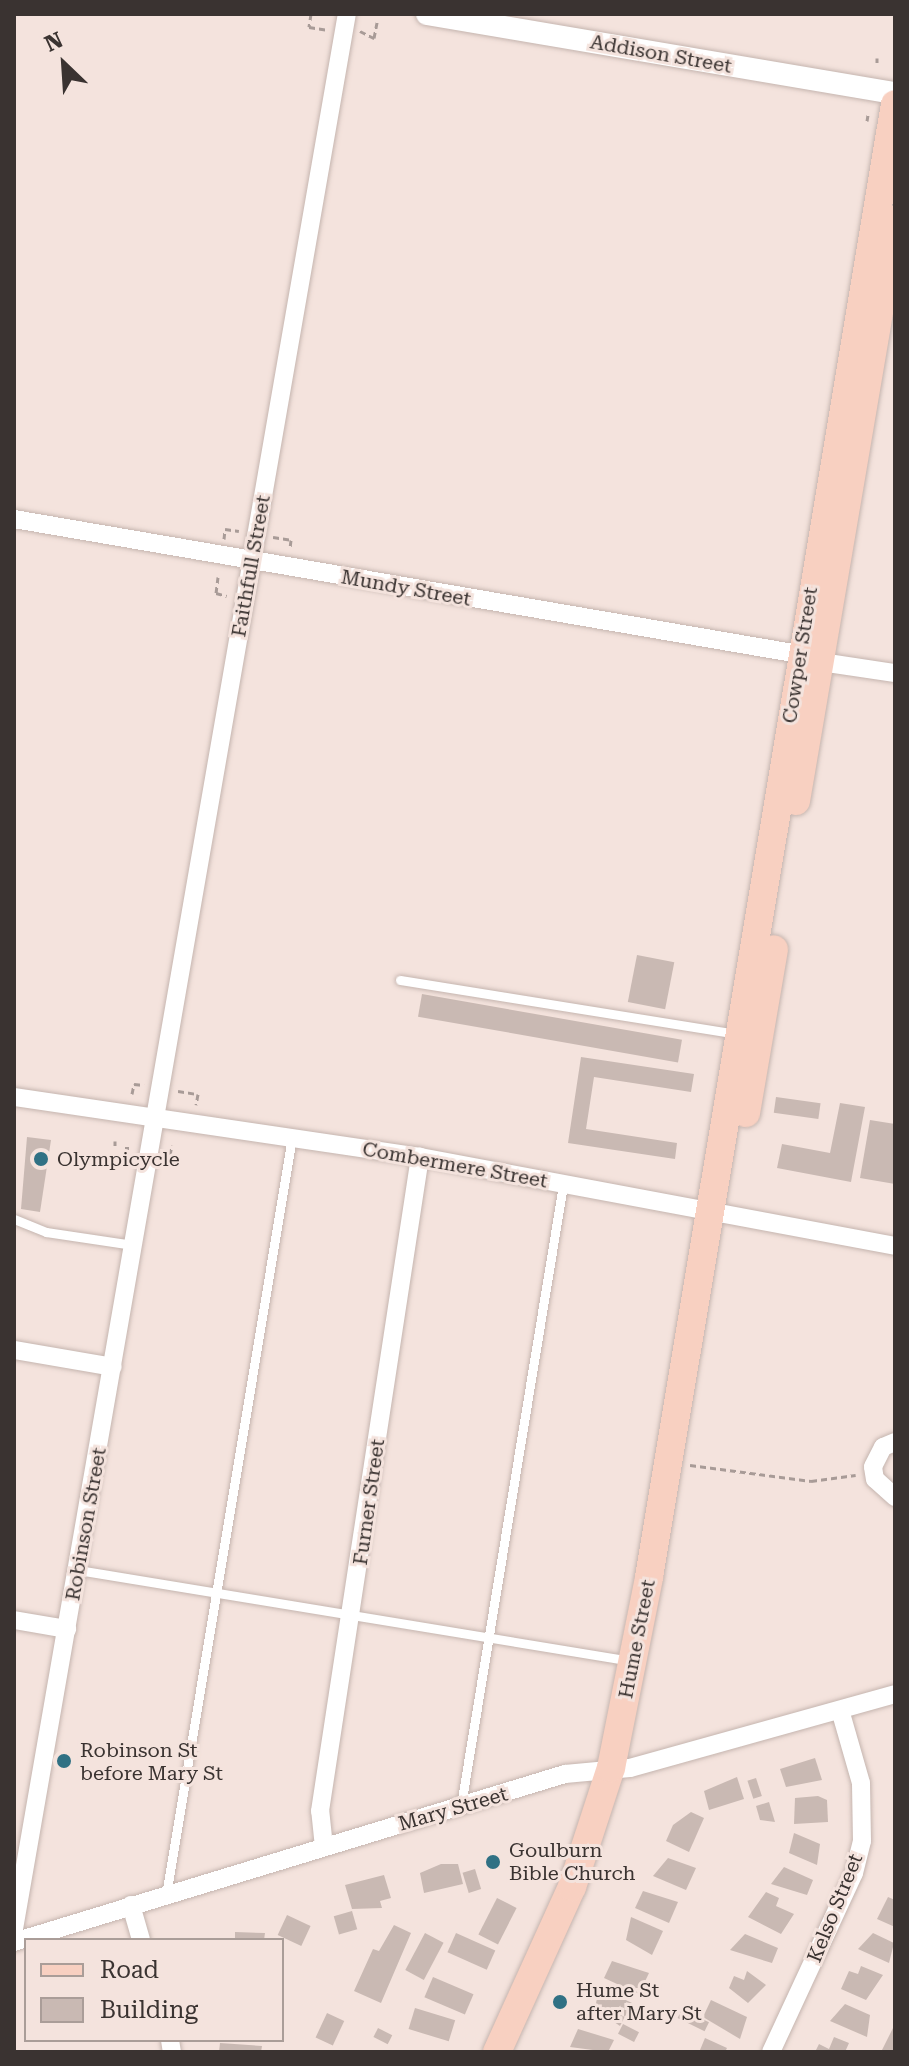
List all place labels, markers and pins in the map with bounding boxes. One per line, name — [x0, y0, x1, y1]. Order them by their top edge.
place label: Olympicycle — [57, 1147, 180, 1171]
marker: Olympicycle — [32, 1150, 50, 1168]
place label: Robinson St before Mary St — [80, 1738, 223, 1785]
marker: Robinson St before Mary St — [55, 1752, 73, 1770]
place label: Goulburn Bible Church — [509, 1838, 636, 1885]
marker: Goulburn Bible Church — [484, 1853, 502, 1871]
place label: Hume St after Mary St — [576, 1978, 702, 2025]
marker: Hume St after Mary St — [551, 1993, 569, 2011]

